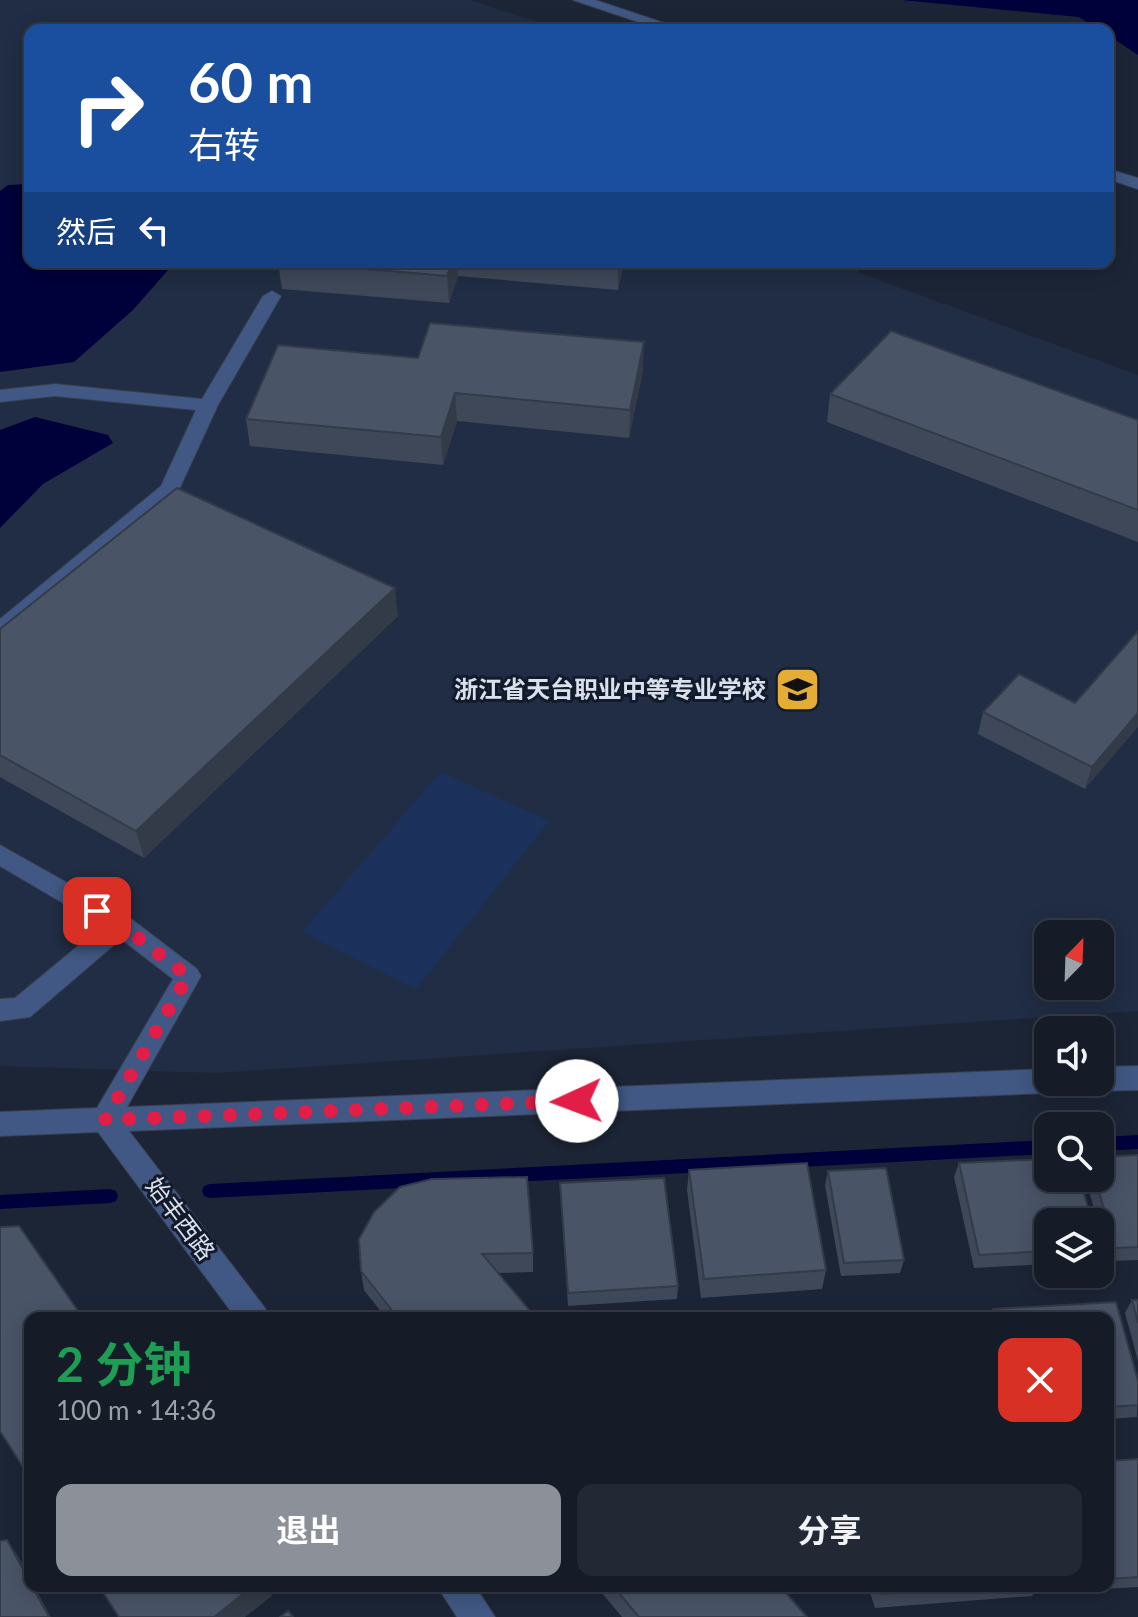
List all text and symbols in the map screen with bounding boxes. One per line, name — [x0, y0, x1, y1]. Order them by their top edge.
text: 60 m — [188, 48, 313, 115]
icon: right — [56, 56, 160, 160]
text: 右转 — [188, 122, 260, 166]
icon: left — [132, 208, 176, 252]
text: 然后 — [56, 213, 116, 249]
school or university icon: 浙江省天台职业中等专业学校 — [773, 666, 821, 714]
place label: 浙江省天台职业中等专业学校 — [454, 674, 766, 703]
pin — [63, 877, 131, 945]
icon: arrive — [75, 889, 119, 933]
north arrow — [1034, 920, 1114, 1000]
map controls — [1034, 920, 1114, 1288]
button: sound — [1034, 1016, 1114, 1096]
position arrow — [535, 1059, 619, 1143]
button: search — [1034, 1112, 1114, 1192]
street label: 始丰西路 — [141, 1171, 222, 1265]
button: layers — [1034, 1208, 1114, 1288]
text: 2 分钟 — [56, 1335, 192, 1392]
button: close — [998, 1338, 1082, 1422]
text: 100 m · 14:36 — [56, 1394, 216, 1426]
button: 退出 — [56, 1484, 561, 1576]
button: 分享 — [577, 1484, 1082, 1576]

